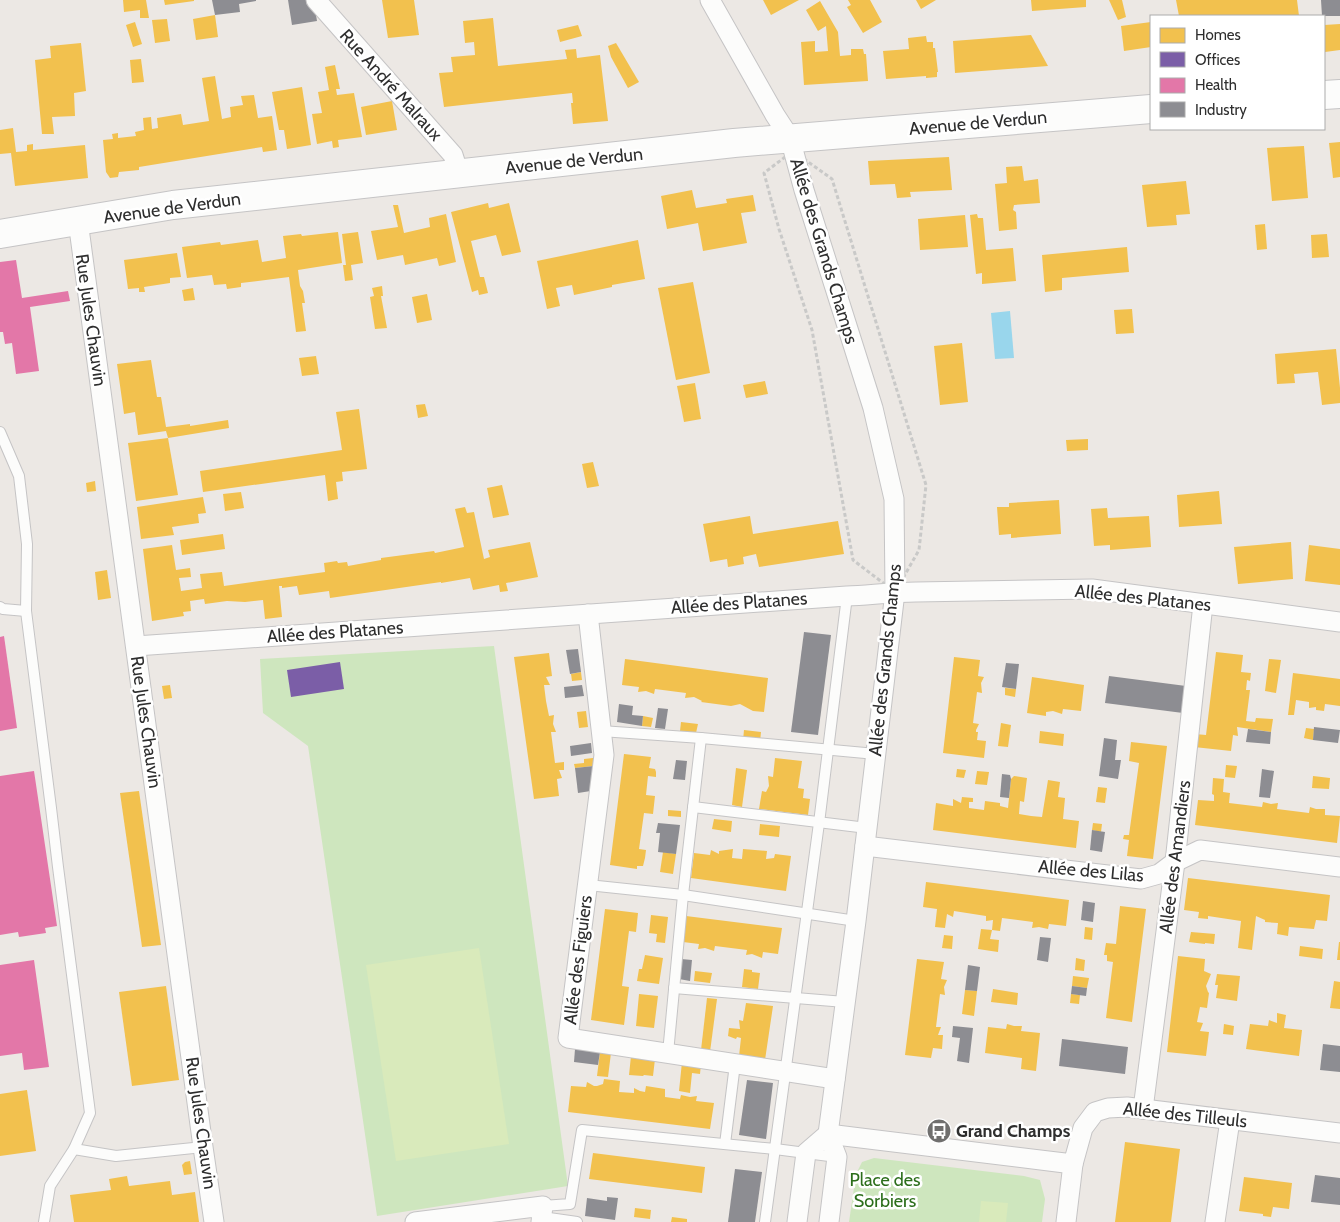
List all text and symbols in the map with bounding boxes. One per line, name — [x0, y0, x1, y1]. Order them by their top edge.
legend — [1150, 15, 1325, 130]
street label: Rue André Malraux — [335, 25, 447, 146]
text: Homes — [1195, 26, 1241, 44]
text: Offices — [1195, 51, 1240, 69]
text: Health — [1195, 76, 1237, 94]
text: Industry — [1195, 101, 1247, 119]
street label: Avenue de Verdun — [908, 106, 1048, 140]
street label: Avenue de Verdun — [504, 143, 644, 179]
street label: Allée des Grands Champs — [785, 155, 863, 347]
street label: Avenue de Verdun — [102, 187, 242, 229]
street label: Rue Jules Chauvin — [71, 252, 111, 388]
street label: Allée des Grands Champs — [864, 563, 906, 757]
street label: Allée des Platanes — [1074, 580, 1212, 616]
street label: Allée des Platanes — [670, 587, 808, 619]
street label: Allée des Platanes — [266, 616, 404, 648]
street label: Rue Jules Chauvin — [126, 654, 166, 790]
street label: Allée des Amandiers — [1155, 779, 1195, 935]
street label: Allée des Lilas — [1037, 855, 1145, 887]
street label: Allée des Figuiers — [559, 894, 597, 1026]
street label: Rue Jules Chauvin — [181, 1055, 221, 1191]
street label: Allée des Tilleuls — [1122, 1098, 1248, 1132]
bus stop icon: Grand Champs — [926, 1118, 952, 1144]
place label: Grand Champs — [956, 1120, 1071, 1142]
park label: Place des Sorbiers — [849, 1169, 921, 1212]

